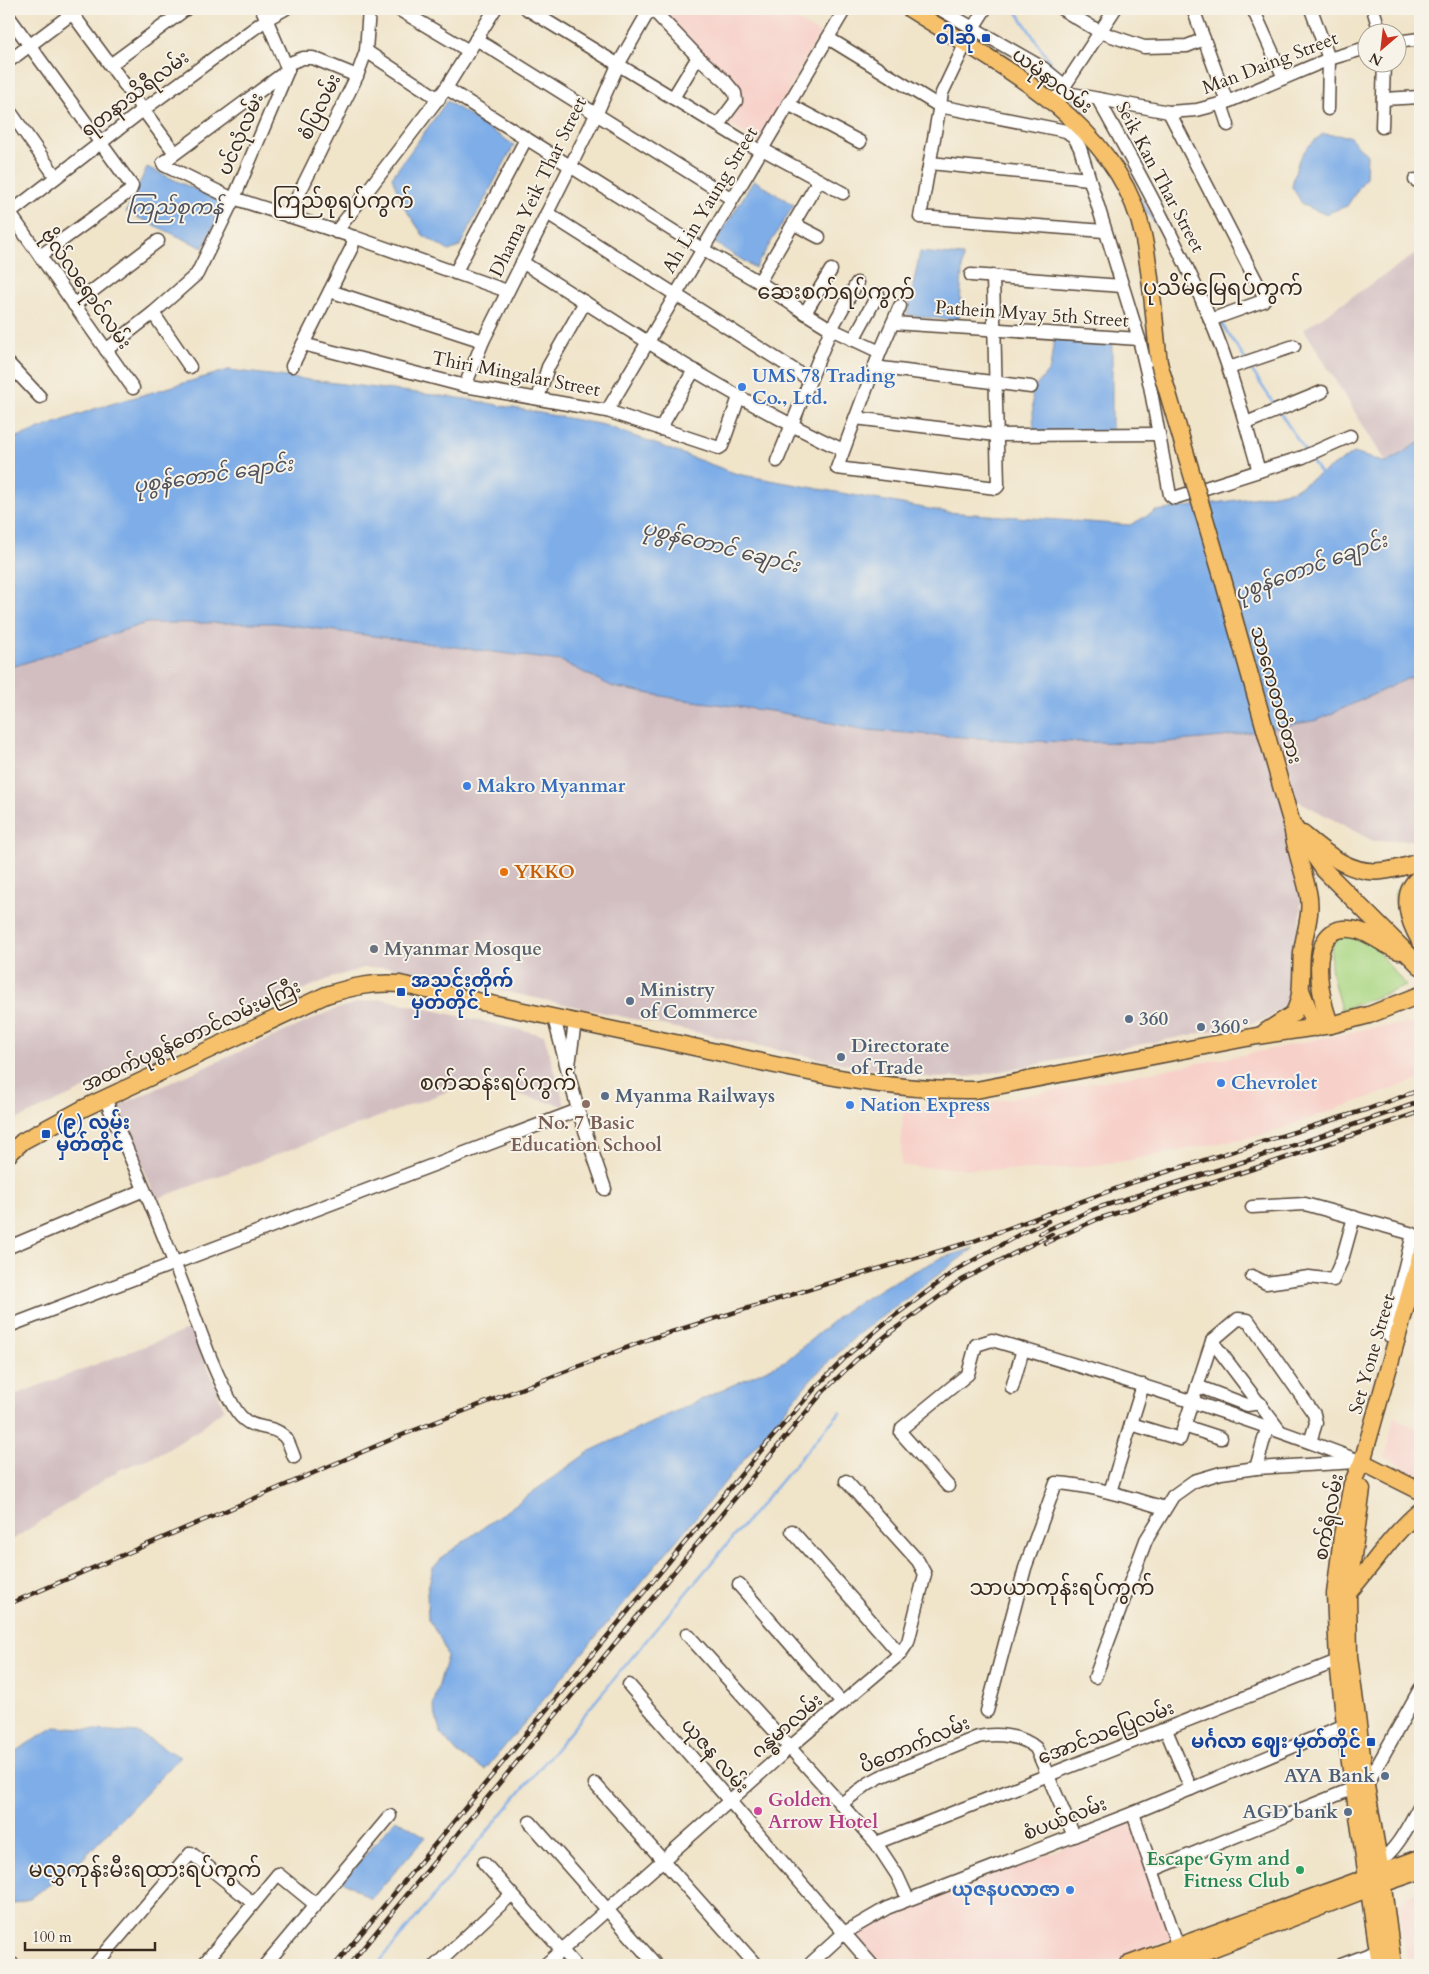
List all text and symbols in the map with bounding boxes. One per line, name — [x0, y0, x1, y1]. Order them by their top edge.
north arrow — [1356, 22, 1406, 72]
place label: ဝါဆို — [936, 24, 976, 53]
street label: Man Daing Street — [1198, 25, 1342, 101]
marker: ဝါဆို — [980, 32, 992, 44]
street label: ယမုံနာလမ်း — [1005, 41, 1099, 122]
street label: ရတနာသိရီလမ်း — [74, 43, 196, 145]
text: N — [1366, 48, 1386, 70]
street label: စံပြလမ်း — [291, 69, 349, 145]
street label: ပင်လုံလမ်း — [210, 88, 273, 180]
street label: Dhama Yeik Thar Street — [483, 93, 593, 281]
street label: Seik Kan Thar Street — [1109, 97, 1211, 257]
street label: Ah Lin Yaung Street — [656, 122, 764, 278]
district label: ကြည်စုရပ်ကွက် — [272, 185, 414, 218]
water label: ကြည်စုကန် — [127, 193, 226, 224]
street label: ဗိုလ်လရောင်လမ်း — [32, 222, 139, 356]
district label: ပုသိမ်မြေရပ်ကွက် — [1143, 272, 1303, 305]
district label: ဆေးစက်ရပ်ကွက် — [757, 276, 915, 309]
street label: Pathein Myay 5th Street — [934, 294, 1130, 334]
street label: Thiri Mingalar Street — [430, 345, 602, 403]
place label: UMS 78 Trading Co., Ltd. — [752, 363, 896, 411]
marker: UMS 78 Trading Co., Ltd. — [736, 381, 748, 393]
water label: ပုစွန်တောင် ချောင်း — [131, 449, 296, 503]
water label: ပုစွန်တောင် ချောင်း — [639, 513, 804, 583]
water label: ပုစွန်တောင် ချောင်း — [1230, 525, 1393, 610]
street label: သာကေတတံတား — [1244, 623, 1308, 767]
place label: Makro Myanmar — [477, 773, 626, 799]
marker: Makro Myanmar — [461, 780, 473, 792]
place label: YKKO — [514, 859, 575, 885]
marker: YKKO — [498, 866, 510, 878]
place label: Myanmar Mosque — [384, 936, 542, 962]
marker: Myanmar Mosque — [368, 943, 380, 955]
place label: အသင်းတိုက် မှတ်တိုင် — [411, 967, 513, 1018]
street label: အထက်ပုစွန်တောင်လမ်းမကြီး — [76, 972, 306, 1101]
place label: Ministry of Commerce — [640, 977, 758, 1025]
marker: အသင်းတိုက် မှတ်တိုင် — [395, 986, 407, 998]
marker: Ministry of Commerce — [624, 995, 636, 1007]
place label: 360 — [1139, 1006, 1168, 1032]
marker: 360 — [1123, 1013, 1135, 1025]
place label: 360° — [1211, 1014, 1250, 1040]
marker: 360° — [1195, 1021, 1207, 1033]
place label: Directorate of Trade — [851, 1033, 950, 1081]
marker: Directorate of Trade — [835, 1051, 847, 1063]
district label: စက်ဆန်းရပ်ကွက် — [420, 1067, 576, 1100]
place label: Chevrolet — [1231, 1070, 1318, 1096]
marker: Chevrolet — [1215, 1077, 1227, 1089]
place label: Myanma Railways — [615, 1083, 775, 1109]
marker: Myanma Railways — [599, 1090, 611, 1102]
place label: Nation Express — [860, 1092, 990, 1118]
marker: No. 7 Basic Education School — [580, 1098, 592, 1110]
marker: Nation Express — [844, 1099, 856, 1111]
place label: (၉) လမ်း မှတ်တိုင် — [56, 1109, 130, 1160]
place label: No. 7 Basic Education School — [510, 1110, 662, 1158]
marker: (၉) လမ်း မှတ်တိုင် — [40, 1128, 52, 1140]
street label: Set Yone Street — [1342, 1291, 1402, 1417]
street label: စက်ရုံလမ်း — [1306, 1471, 1353, 1563]
district label: သာယာကုန်းရပ်ကွက် — [969, 1572, 1155, 1605]
street label: ဂန္ဓမာလမ်း — [744, 1686, 830, 1766]
street label: အောင်သပြေလမ်း — [1033, 1693, 1179, 1773]
street label: ပိတောက်လမ်း — [855, 1708, 974, 1780]
street label: ယုဇန လမ်း — [673, 1712, 756, 1801]
place label: မင်္ဂလာ ဈေး မှတ်တိုင် — [1191, 1728, 1361, 1757]
marker: မင်္ဂလာ ဈေး မှတ်တိုင် — [1365, 1736, 1377, 1748]
place label: AYA Bank — [1284, 1763, 1375, 1789]
marker: AYA Bank — [1379, 1770, 1391, 1782]
place label: Golden Arrow Hotel — [768, 1787, 878, 1835]
street label: စံပယ်လမ်း — [1019, 1789, 1111, 1847]
place label: AGD bank — [1242, 1799, 1338, 1825]
marker: Golden Arrow Hotel — [752, 1805, 764, 1817]
marker: AGD bank — [1342, 1806, 1354, 1818]
place label: Escape Gym and Fitness Club — [1146, 1846, 1290, 1894]
district label: မလွှကုန်းမီးရထားရပ်ကွက် — [29, 1854, 261, 1887]
marker: Escape Gym and Fitness Club — [1294, 1864, 1306, 1876]
place label: ယုဇနပလာဇာ — [952, 1877, 1060, 1905]
marker: ယုဇနပလာဇာ — [1064, 1884, 1076, 1896]
scale bar — [25, 1919, 155, 1951]
text: 100 m — [32, 1927, 72, 1947]

